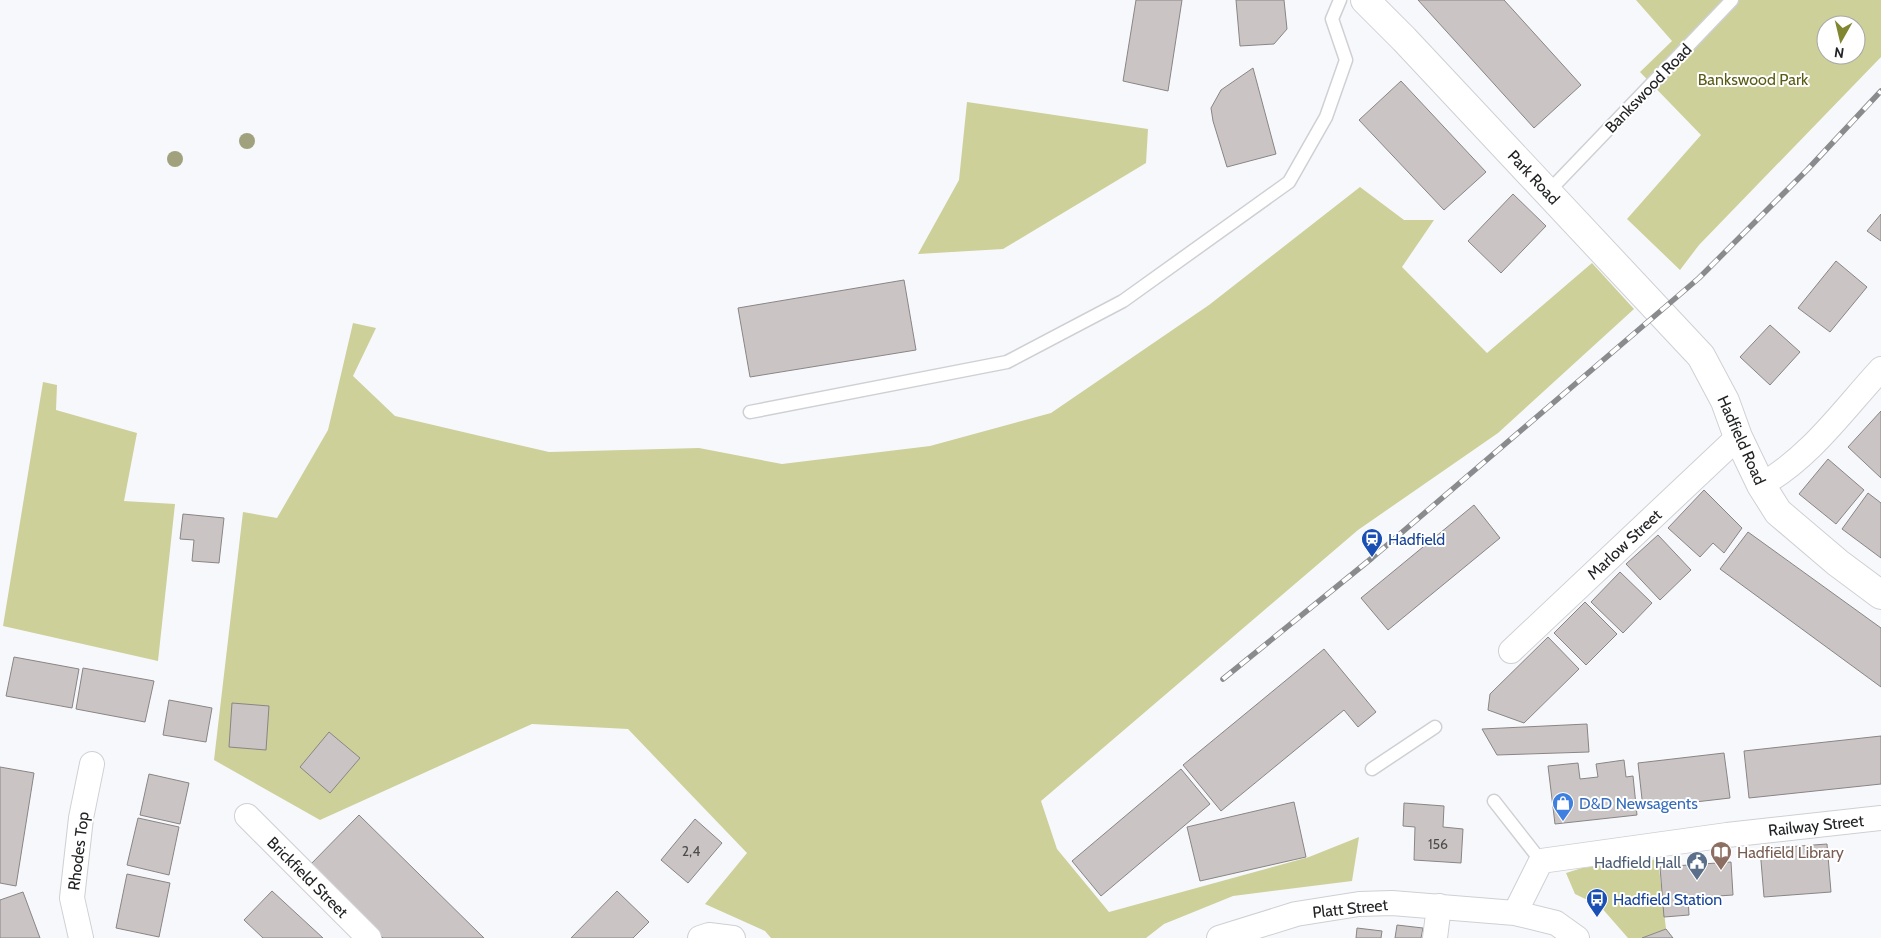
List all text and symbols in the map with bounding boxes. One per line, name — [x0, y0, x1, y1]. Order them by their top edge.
north arrow — [1816, 15, 1866, 65]
street label: Bankswood Road — [1601, 40, 1696, 137]
text: N — [1833, 43, 1845, 62]
park label: Bankswood Park — [1698, 70, 1809, 89]
street label: Park Road — [1504, 146, 1563, 208]
street label: Hadfield Road — [1713, 393, 1770, 488]
street label: Marlow Street — [1583, 505, 1666, 583]
station icon: Hadfield — [1360, 527, 1384, 558]
place label: Hadfield — [1388, 530, 1445, 549]
shop icon: D&D Newsagents — [1551, 791, 1575, 822]
place label: D&D Newsagents — [1579, 794, 1698, 813]
street label: Rhodes Top — [64, 810, 93, 892]
street label: Railway Street — [1767, 811, 1865, 840]
street label: Brickfield Street — [263, 833, 352, 922]
house number: 156 — [1428, 835, 1448, 853]
library icon: Hadfield Library — [1709, 840, 1733, 871]
house number: 2,4 — [682, 842, 700, 860]
place label: Hadfield Library — [1737, 843, 1844, 862]
public building icon: Hadfield Hall — [1685, 850, 1709, 881]
place label: Hadfield Hall — [1594, 853, 1681, 872]
bus stop icon: Hadfield Station — [1585, 887, 1609, 918]
place label: Hadfield Station — [1613, 890, 1722, 909]
street label: Platt Street — [1311, 895, 1389, 922]

